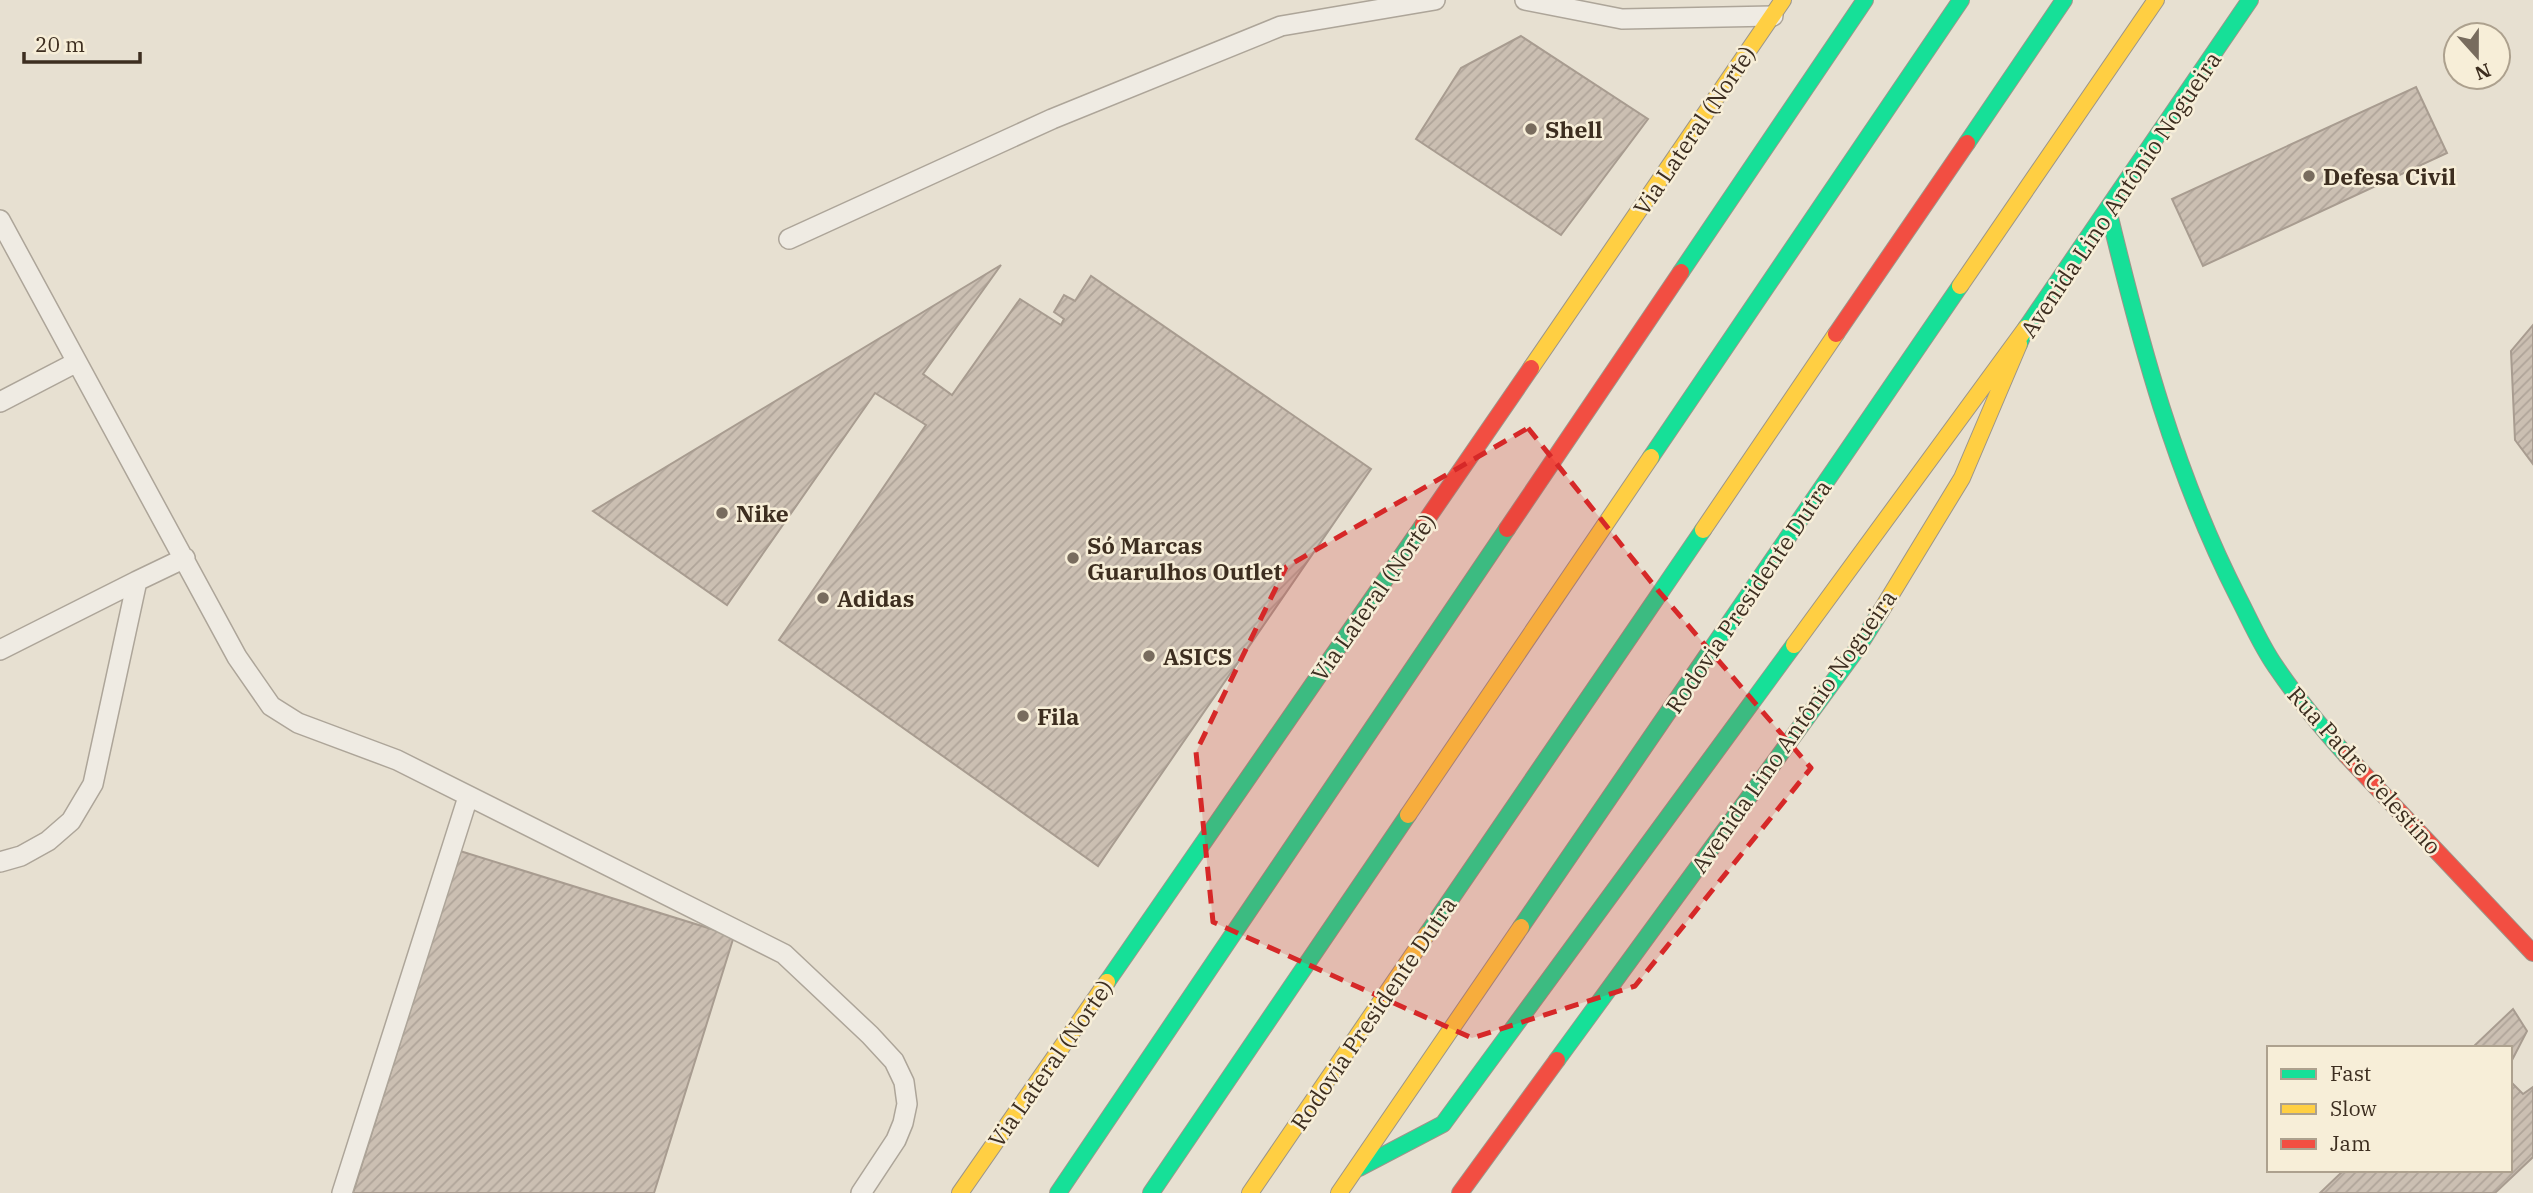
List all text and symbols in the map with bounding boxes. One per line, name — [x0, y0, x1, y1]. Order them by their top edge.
scale bar — [24, 21, 140, 65]
north arrow — [2442, 21, 2512, 91]
text: 20 m — [35, 30, 85, 58]
street label: Via Lateral (Norte) — [1626, 39, 1762, 221]
street label: Avenida Lino Antônio Nogueira — [2013, 45, 2227, 343]
text: N — [2472, 58, 2494, 86]
place label: Shell — [1545, 114, 1602, 144]
marker: Shell — [1523, 121, 1539, 137]
place label: Defesa Civil — [2323, 161, 2456, 191]
marker: Defesa Civil — [2301, 168, 2317, 184]
street label: Rodovia Presidente Dutra — [1658, 473, 1838, 719]
place label: Nike — [736, 498, 789, 528]
marker: Nike — [714, 505, 730, 521]
street label: Via Lateral (Norte) — [1304, 507, 1442, 687]
place label: Só Marcas Guarulhos Outlet — [1087, 530, 1283, 586]
marker: Só Marcas Guarulhos Outlet — [1065, 550, 1081, 566]
place label: Adidas — [837, 583, 914, 613]
street label: Avenida Lino Antônio Nogueira — [1684, 584, 1902, 878]
marker: Adidas — [815, 590, 831, 606]
place label: ASICS — [1163, 641, 1232, 671]
marker: ASICS — [1141, 648, 1157, 664]
street label: Rua Padre Celestino — [2282, 680, 2448, 860]
place label: Fila — [1037, 701, 1079, 731]
marker: Fila — [1015, 708, 1031, 724]
street label: Rodovia Presidente Dutra — [1283, 890, 1463, 1136]
street label: Via Lateral (Norte) — [981, 973, 1119, 1153]
legend — [2267, 1046, 2512, 1172]
text: Fast — [2330, 1059, 2371, 1087]
text: Slow — [2330, 1094, 2377, 1122]
text: Jam — [2330, 1129, 2371, 1157]

